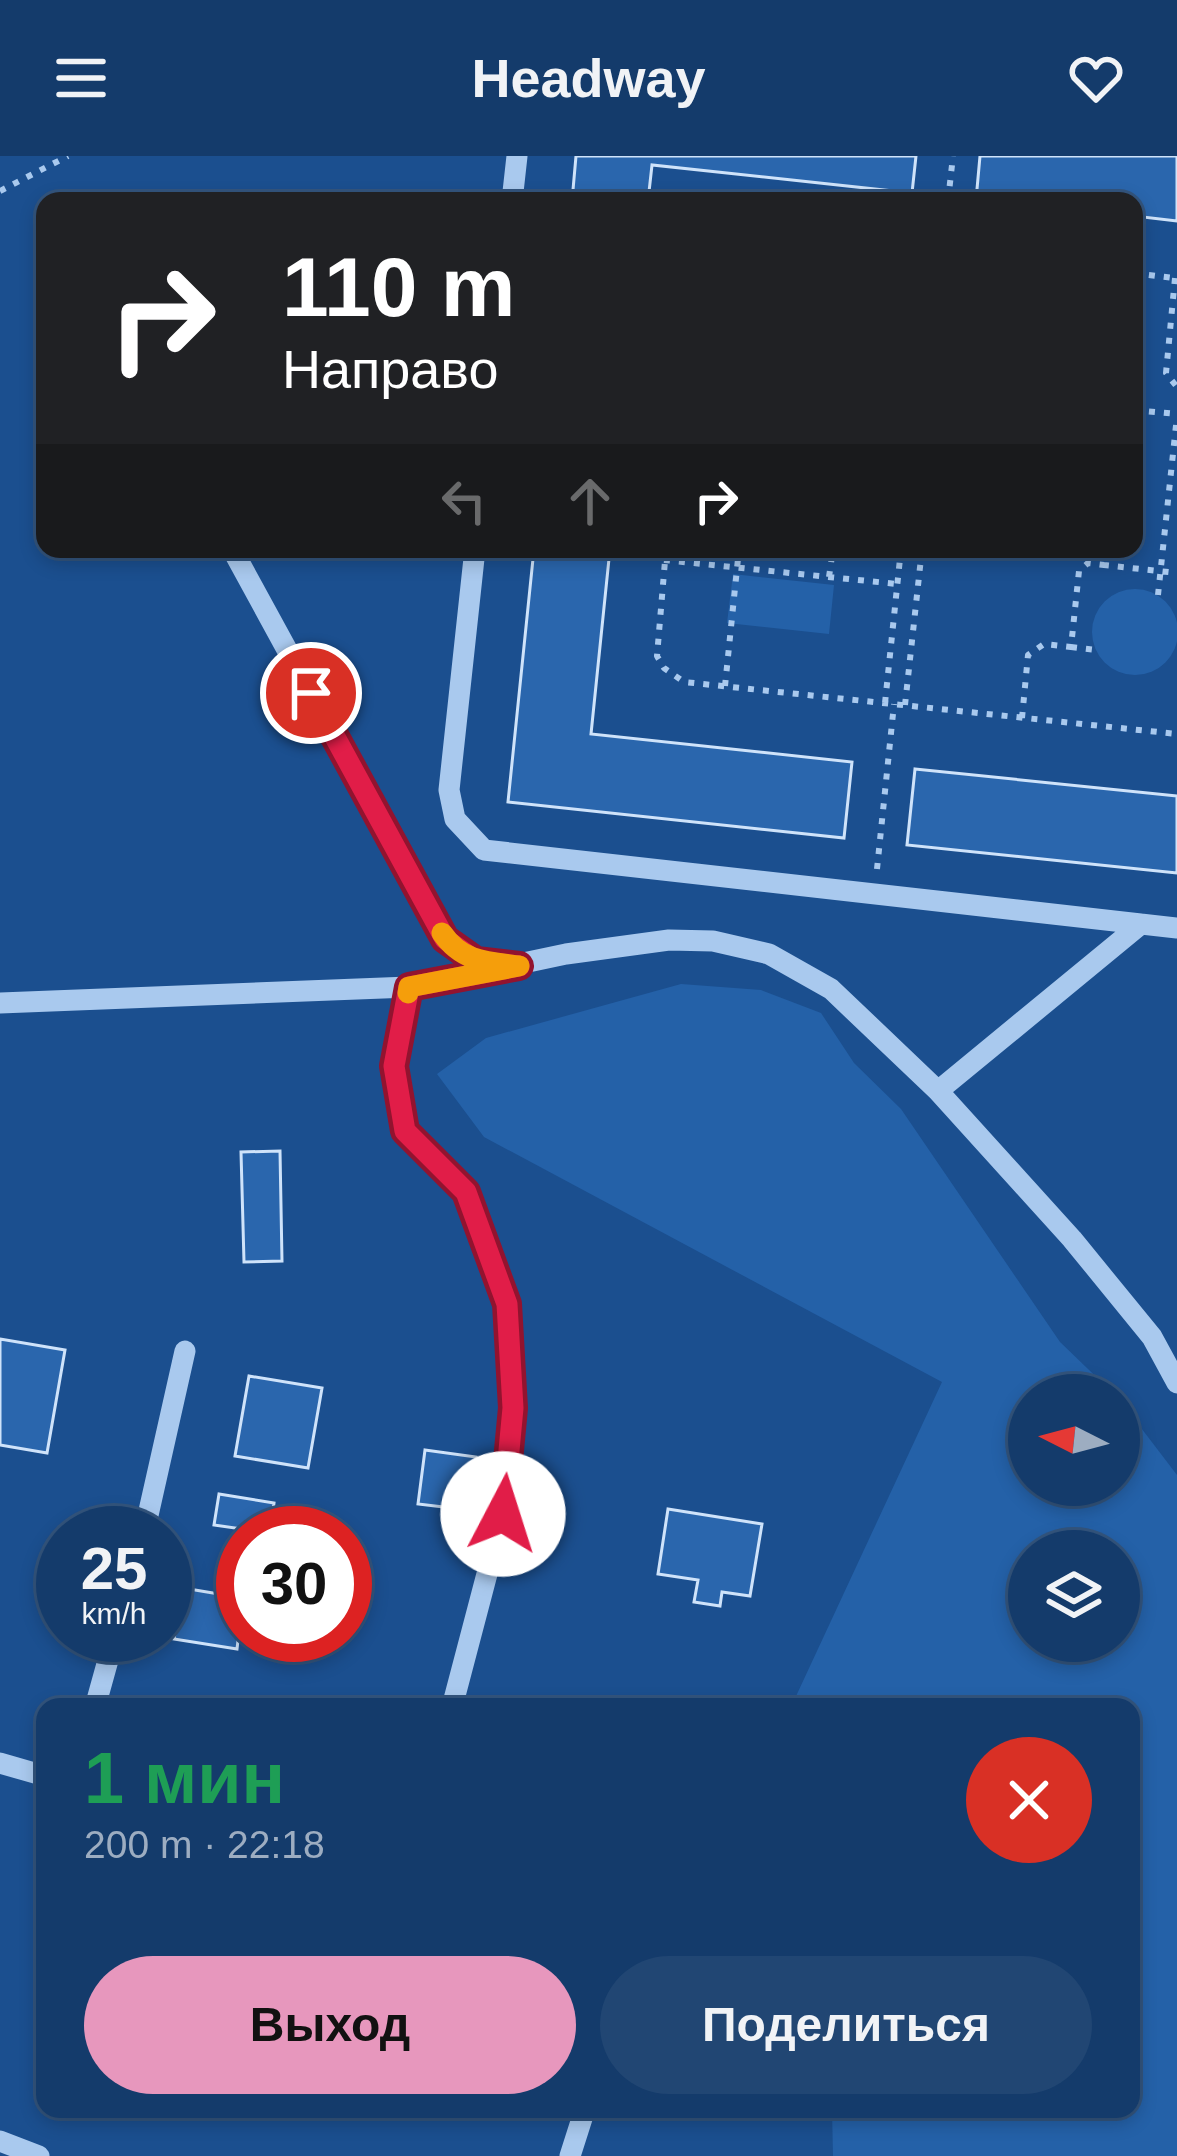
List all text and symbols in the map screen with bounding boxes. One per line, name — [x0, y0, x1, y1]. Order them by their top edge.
icon: menu — [48, 45, 114, 111]
icon: heart — [1063, 45, 1129, 111]
text: Headway — [471, 48, 706, 108]
icon: right — [84, 240, 240, 396]
text: 110 m — [282, 240, 516, 334]
text: Направо — [282, 339, 498, 399]
icon: left — [431, 468, 497, 534]
icon: ahead — [557, 468, 623, 534]
icon: right — [683, 468, 749, 534]
pin — [260, 642, 362, 744]
icon: arrive — [278, 660, 344, 726]
north arrow — [1008, 1374, 1140, 1506]
map controls — [1008, 1374, 1140, 1662]
position arrow — [440, 1451, 566, 1577]
speed limit sign: 30 — [216, 1506, 372, 1662]
button: layers — [1008, 1530, 1140, 1662]
text: 25 — [81, 1535, 147, 1602]
text: km/h — [81, 1597, 147, 1630]
button: close — [966, 1737, 1092, 1863]
text: 1 мин — [84, 1738, 285, 1818]
text: 200 m · 22:18 — [84, 1823, 325, 1866]
button: Выход — [84, 1956, 576, 2094]
button: Поделиться — [600, 1956, 1092, 2094]

